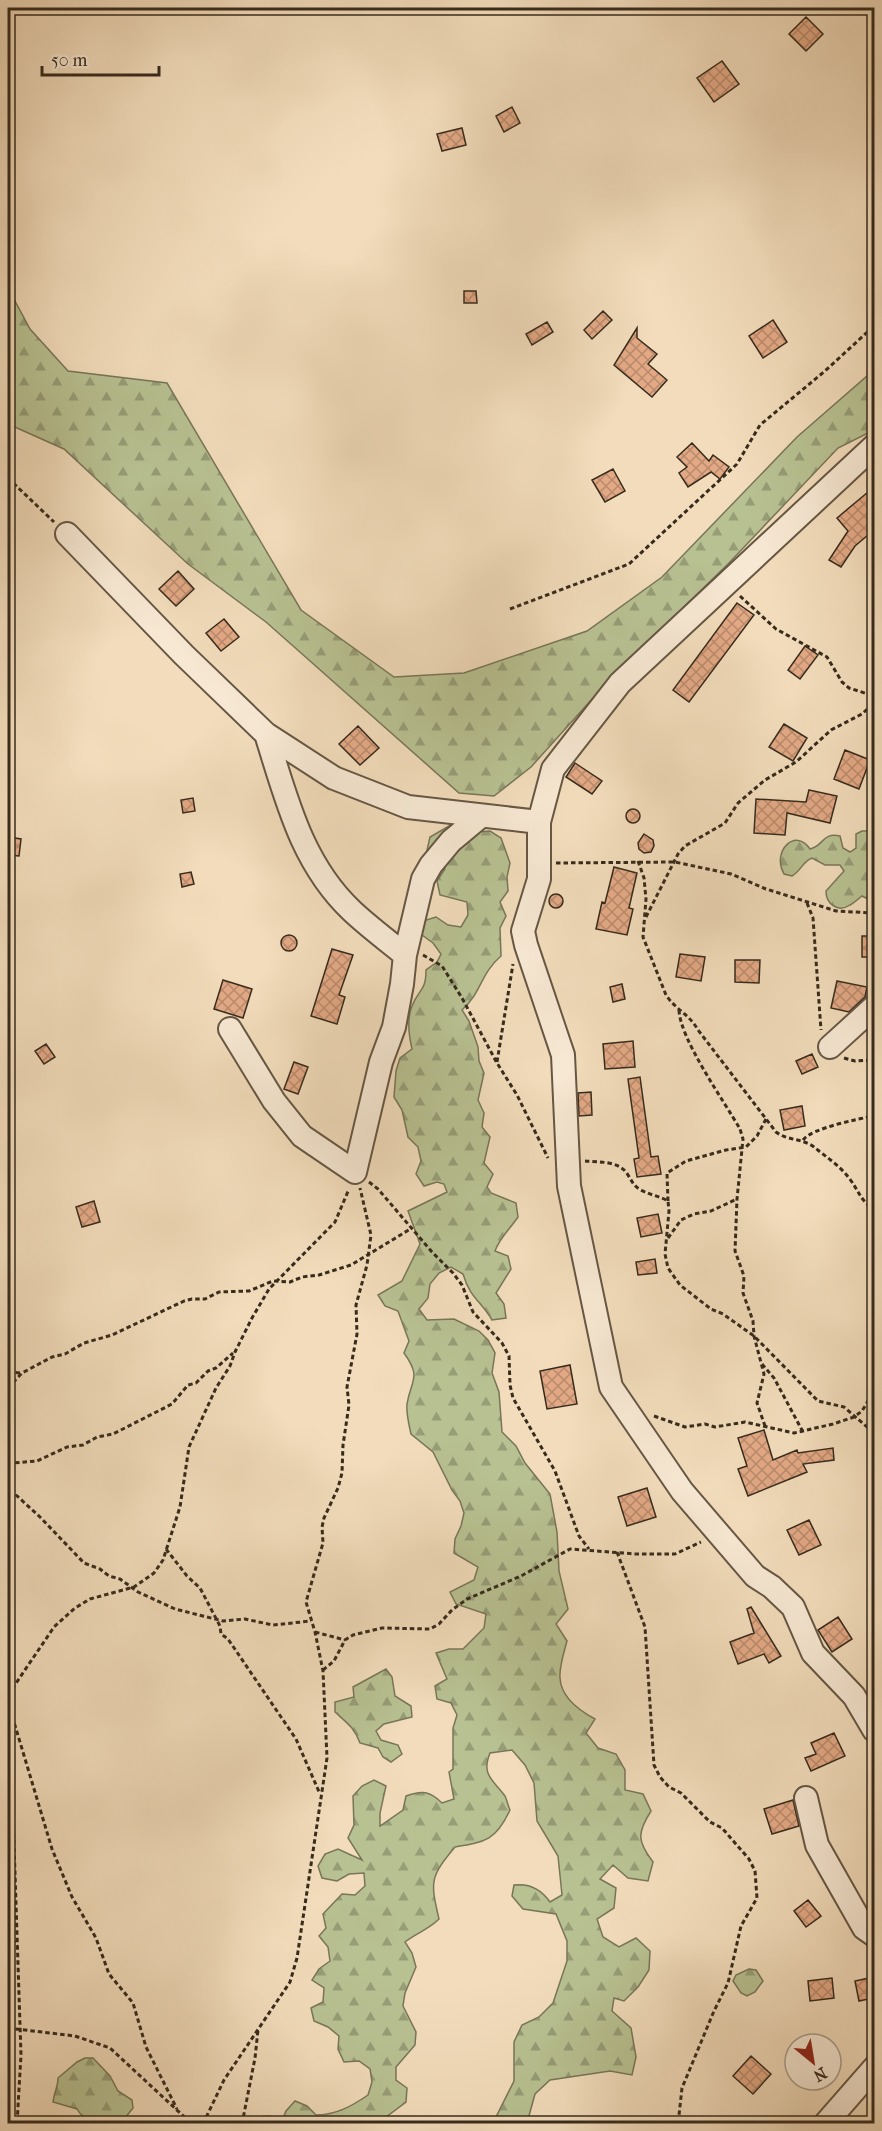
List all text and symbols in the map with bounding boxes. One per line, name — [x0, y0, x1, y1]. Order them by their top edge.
scale bar — [42, 39, 159, 77]
text: 50 m — [51, 50, 88, 71]
north arrow — [783, 2032, 843, 2092]
text: N — [809, 2063, 830, 2086]

